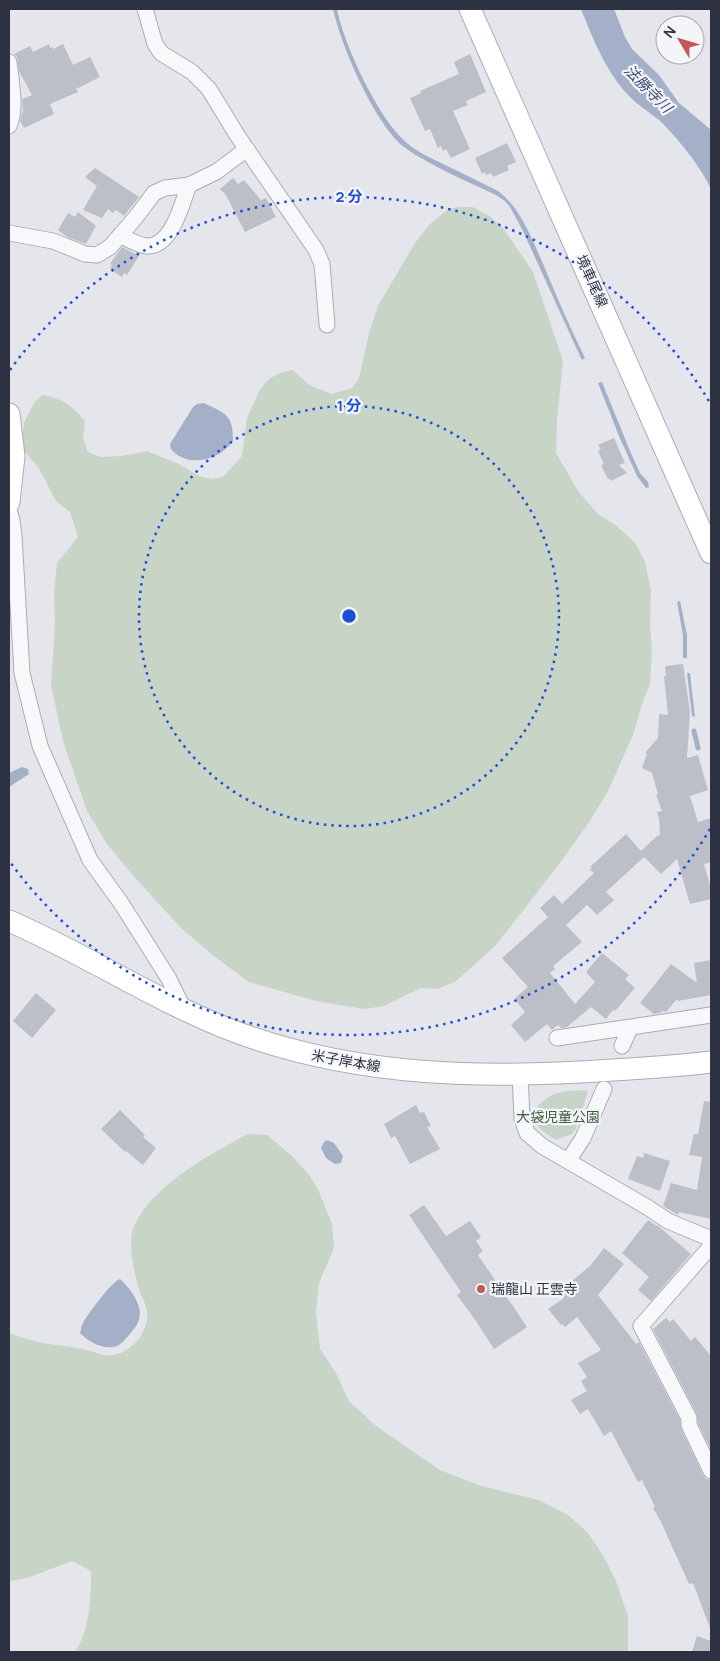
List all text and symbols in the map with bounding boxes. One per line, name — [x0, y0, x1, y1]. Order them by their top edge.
north arrow — [655, 15, 705, 65]
text: N — [659, 22, 680, 42]
water label: 法勝寺川 — [620, 60, 678, 119]
text: 2 分 — [336, 186, 362, 207]
street label: 境車尾線 — [572, 251, 613, 310]
text: 1 分 — [337, 395, 361, 416]
centre of rings — [340, 607, 358, 625]
street label: 米子岸本線 — [310, 1045, 382, 1076]
park label: 大袋児童公園 — [516, 1107, 600, 1126]
place label: 瑞龍山 正雲寺 — [491, 1279, 578, 1298]
marker: 瑞龍山 正雲寺 — [475, 1283, 487, 1295]

